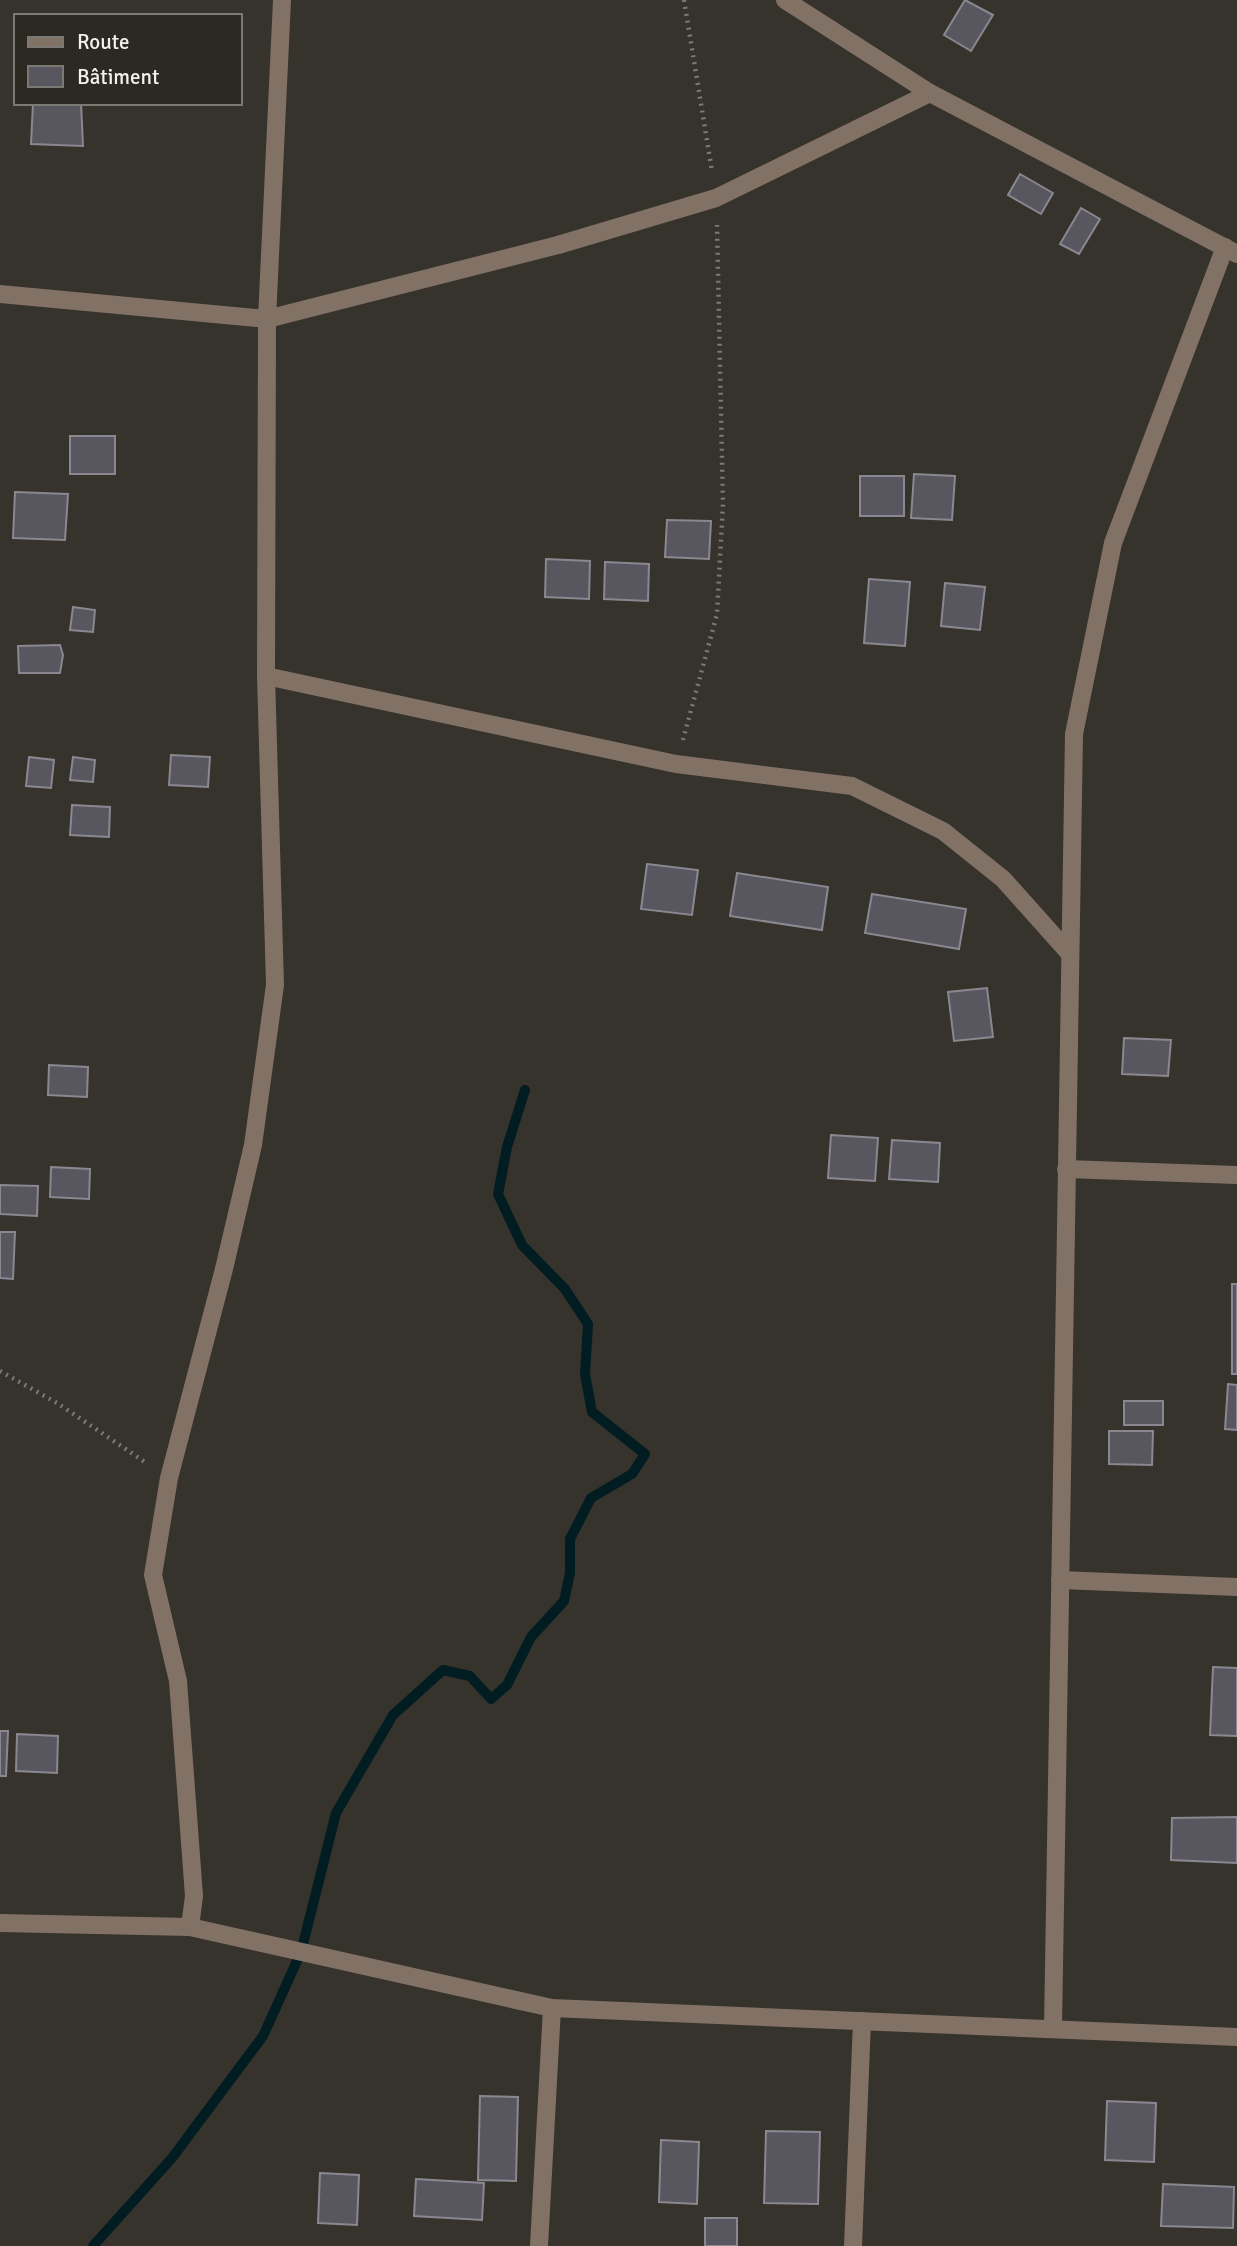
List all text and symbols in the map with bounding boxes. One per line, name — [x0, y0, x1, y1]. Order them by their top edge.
legend — [14, 14, 242, 105]
text: Route — [77, 29, 129, 55]
text: Bâtiment — [77, 64, 159, 90]

